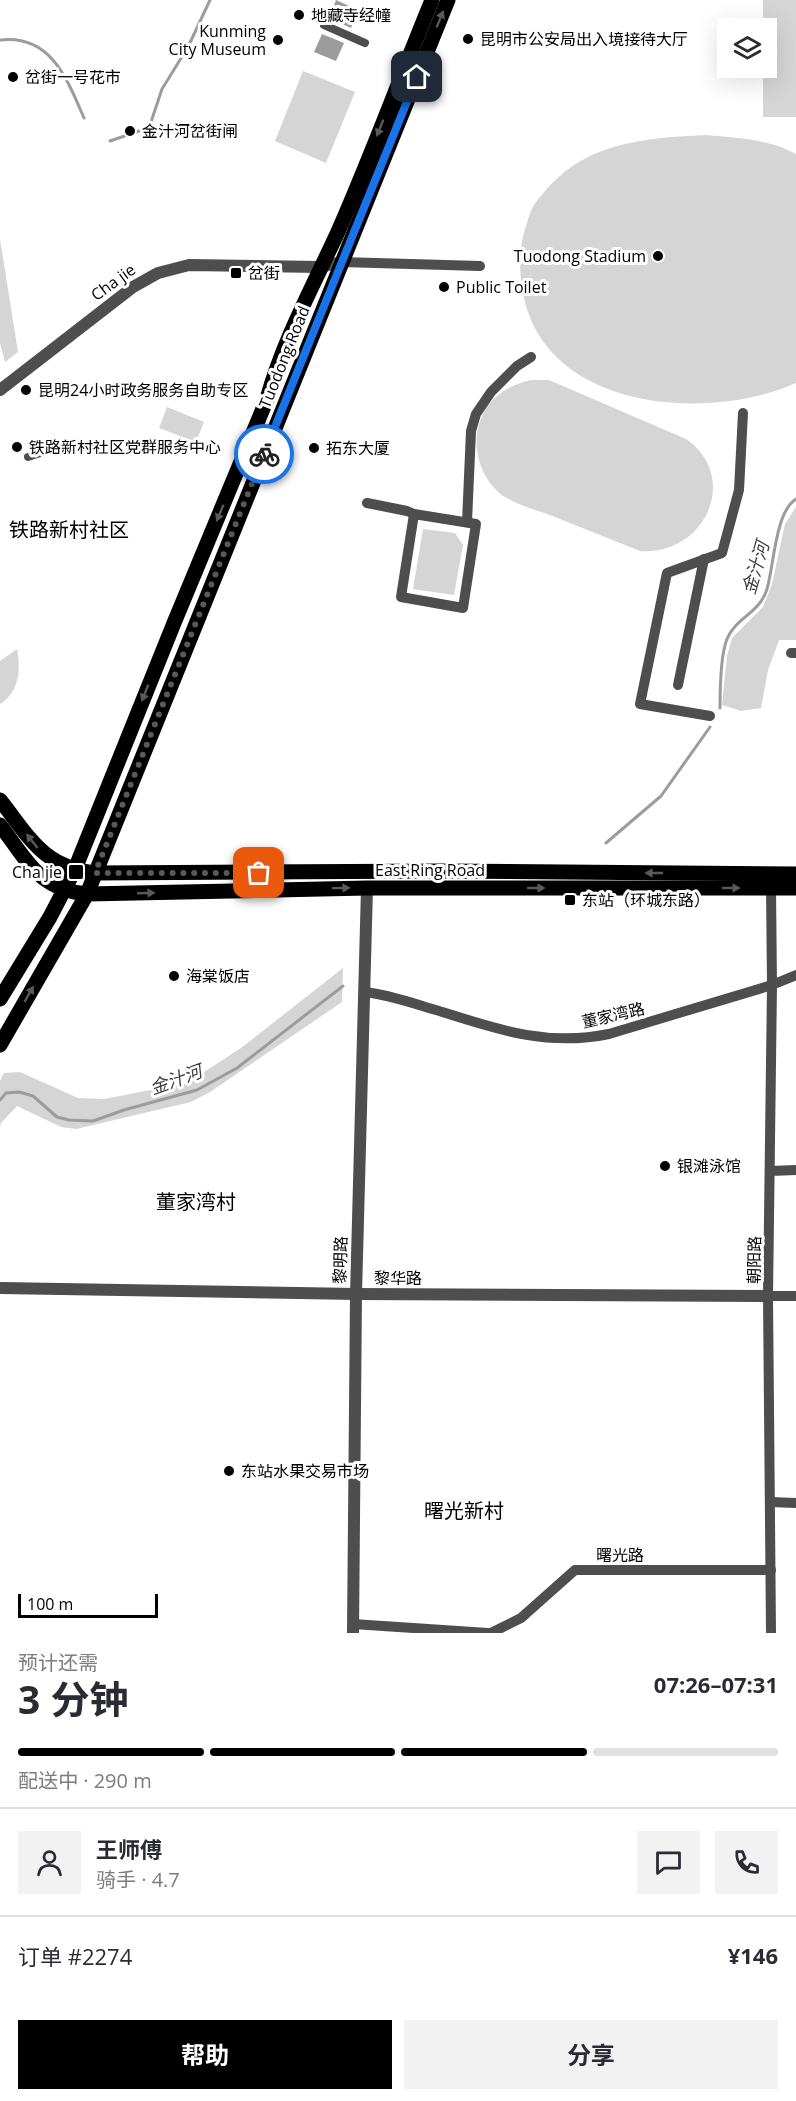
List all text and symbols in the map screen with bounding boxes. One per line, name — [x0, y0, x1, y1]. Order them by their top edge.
place label: 地藏寺经幢 — [311, 4, 391, 26]
marker: 地藏寺经幢 — [292, 8, 306, 22]
one-way arrow — [436, 10, 445, 28]
map controls — [717, 18, 777, 78]
button: layers — [717, 18, 777, 78]
place label: Kunming City Museum — [169, 20, 266, 60]
place label: 昆明市公安局出入境接待大厅 — [480, 28, 688, 50]
marker: 昆明市公安局出入境接待大厅 — [461, 32, 475, 46]
marker: Kunming City Museum — [271, 33, 285, 47]
pin — [391, 51, 442, 102]
icon: home — [400, 60, 433, 93]
place label: 岔街一号花市 — [25, 66, 121, 88]
marker: 岔街一号花市 — [6, 70, 20, 84]
one-way arrow — [375, 119, 384, 137]
place label: 金汁河岔街闸 — [142, 120, 238, 142]
marker: 金汁河岔街闸 — [123, 124, 137, 138]
place label: Tuodong Stadium — [514, 245, 646, 267]
marker: Tuodong Stadium — [651, 249, 665, 263]
street label: Cha jie — [86, 258, 140, 306]
place label: 岔街 — [248, 262, 280, 284]
marker: 岔街 — [229, 266, 243, 280]
place label: Public Toilet — [456, 276, 547, 298]
marker: Public Toilet — [437, 280, 451, 294]
street label: Tuodong Road — [253, 303, 315, 411]
place label: 昆明24小时政务服务自助专区 — [38, 379, 248, 401]
marker: 昆明24小时政务服务自助专区 — [19, 383, 33, 397]
courier — [234, 424, 294, 484]
place label: 铁路新村社区党群服务中心 — [29, 436, 221, 458]
place label: 拓东大厦 — [326, 437, 390, 459]
icon: bike — [248, 438, 281, 471]
marker: 铁路新村社区党群服务中心 — [10, 440, 24, 454]
marker: 拓东大厦 — [307, 441, 321, 455]
one-way arrow — [215, 504, 224, 522]
district label: 铁路新村社区 — [9, 516, 129, 543]
water label: 金汁河 — [736, 536, 775, 597]
one-way arrow — [140, 684, 150, 702]
one-way arrow — [26, 833, 39, 849]
pin — [233, 847, 284, 898]
icon: bag — [242, 856, 275, 889]
street label: East Ring Road — [375, 859, 485, 881]
place label: Cha jie — [12, 861, 62, 883]
marker: Cha jie — [67, 863, 85, 881]
one-way arrow — [644, 868, 663, 878]
one-way arrow — [526, 883, 545, 893]
one-way arrow — [721, 883, 740, 893]
one-way arrow — [331, 884, 350, 893]
one-way arrow — [136, 888, 155, 897]
place label: 东站（环城东路） — [582, 889, 710, 911]
marker: 东站（环城东路） — [563, 893, 577, 907]
place label: 海棠饭店 — [186, 965, 250, 987]
marker: 海棠饭店 — [167, 969, 181, 983]
one-way arrow — [24, 986, 35, 1002]
street label: 董家湾路 — [579, 997, 647, 1033]
water label: 金汁河 — [146, 1058, 208, 1100]
place label: 银滩泳馆 — [677, 1155, 741, 1177]
marker: 银滩泳馆 — [658, 1159, 672, 1173]
district label: 董家湾村 — [156, 1188, 236, 1215]
street label: 黎明路 — [328, 1236, 352, 1284]
street label: 朝阳路 — [743, 1236, 765, 1284]
street label: 黎华路 — [374, 1267, 422, 1289]
place label: 东站水果交易市场 — [241, 1460, 369, 1482]
marker: 东站水果交易市场 — [222, 1464, 236, 1478]
district label: 曙光新村 — [424, 1497, 504, 1524]
street label: 曙光路 — [596, 1544, 644, 1566]
scale bar — [18, 1591, 158, 1618]
text: 100 m — [27, 1593, 73, 1615]
text: 预计还需 — [18, 1649, 98, 1676]
text: 07:26–07:31 — [654, 1669, 778, 1699]
text: 3 分钟 — [18, 1672, 128, 1725]
text: 配送中 · 290 m — [18, 1767, 152, 1794]
button: person — [18, 1831, 81, 1894]
button: chat — [637, 1831, 700, 1894]
button: phone — [715, 1831, 778, 1894]
text: 王师傅 — [96, 1834, 162, 1864]
text: 骑手 · 4.7 — [96, 1866, 180, 1893]
text: ¥146 — [728, 1940, 778, 1970]
text: 订单 #2274 — [18, 1941, 132, 1971]
button: 帮助 — [18, 2020, 392, 2089]
button: 分享 — [404, 2020, 778, 2089]

